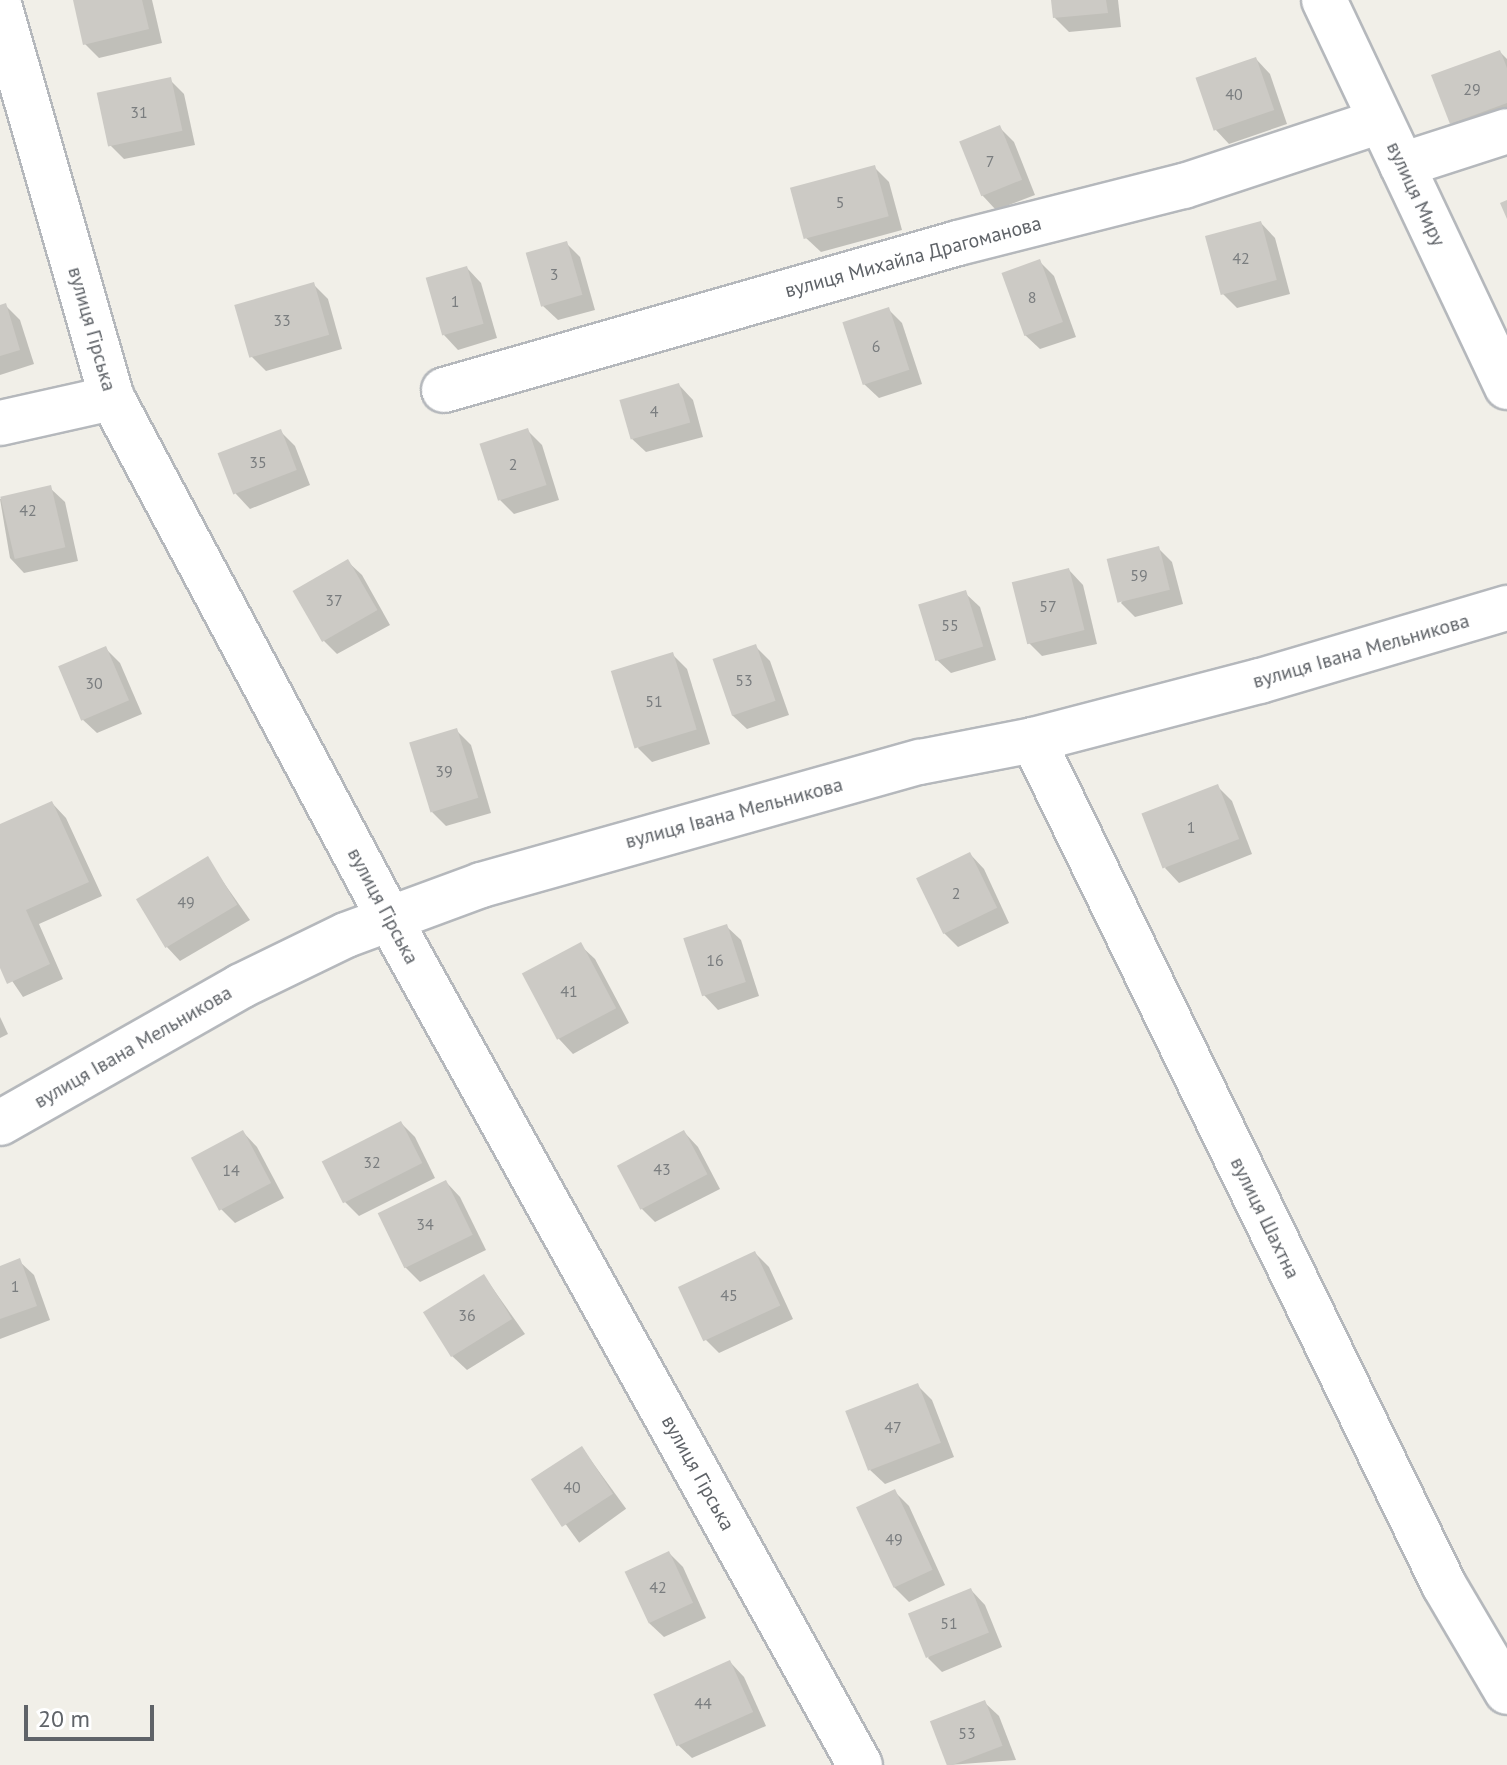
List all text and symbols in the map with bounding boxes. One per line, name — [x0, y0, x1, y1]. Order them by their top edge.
house number: 29 — [1463, 79, 1481, 99]
house number: 40 — [1225, 84, 1243, 104]
house number: 31 — [130, 102, 148, 122]
street label: вулиця Миру — [1381, 138, 1451, 250]
house number: 7 — [986, 151, 994, 171]
house number: 5 — [836, 192, 844, 212]
street label: вулиця Михайла Драгоманова — [782, 211, 1044, 303]
house number: 42 — [1232, 248, 1250, 268]
street label: вулиця Гірська — [63, 264, 121, 394]
house number: 3 — [550, 264, 558, 284]
house number: 8 — [1028, 287, 1036, 307]
house number: 1 — [451, 291, 459, 311]
house number: 33 — [273, 310, 291, 330]
house number: 6 — [872, 336, 880, 356]
house number: 4 — [650, 401, 658, 421]
house number: 35 — [249, 452, 267, 472]
house number: 2 — [509, 454, 517, 474]
house number: 42 — [19, 500, 37, 520]
house number: 59 — [1130, 565, 1148, 585]
house number: 37 — [325, 590, 343, 610]
house number: 57 — [1039, 596, 1057, 616]
street label: вулиця Івана Мельникова — [1250, 609, 1472, 693]
house number: 55 — [941, 615, 959, 635]
house number: 53 — [735, 670, 753, 690]
house number: 30 — [85, 673, 103, 693]
house number: 51 — [645, 691, 663, 711]
house number: 39 — [435, 761, 453, 781]
street label: вулиця Івана Мельникова — [623, 772, 845, 854]
house number: 1 — [1187, 817, 1195, 837]
street label: вулиця Гірська — [342, 844, 424, 968]
house number: 2 — [952, 883, 960, 903]
house number: 49 — [177, 892, 195, 912]
house number: 16 — [706, 950, 724, 970]
street label: вулиця Івана Мельникова — [30, 981, 236, 1113]
house number: 41 — [560, 981, 578, 1001]
house number: 32 — [363, 1152, 381, 1172]
street label: вулиця Шахтна — [1225, 1153, 1305, 1283]
house number: 43 — [653, 1159, 671, 1179]
house number: 14 — [222, 1160, 240, 1180]
house number: 34 — [416, 1214, 434, 1234]
house number: 1 — [11, 1276, 19, 1296]
house number: 45 — [720, 1285, 738, 1305]
house number: 36 — [458, 1305, 476, 1325]
street label: вулиця Гірська — [656, 1411, 740, 1535]
house number: 47 — [884, 1417, 902, 1437]
house number: 40 — [563, 1477, 581, 1497]
house number: 49 — [885, 1529, 903, 1549]
house number: 42 — [649, 1577, 667, 1597]
house number: 51 — [940, 1613, 958, 1633]
scale bar — [28, 1689, 158, 1739]
house number: 44 — [694, 1693, 712, 1713]
text: 20 m — [38, 1703, 90, 1734]
house number: 53 — [958, 1723, 976, 1743]

